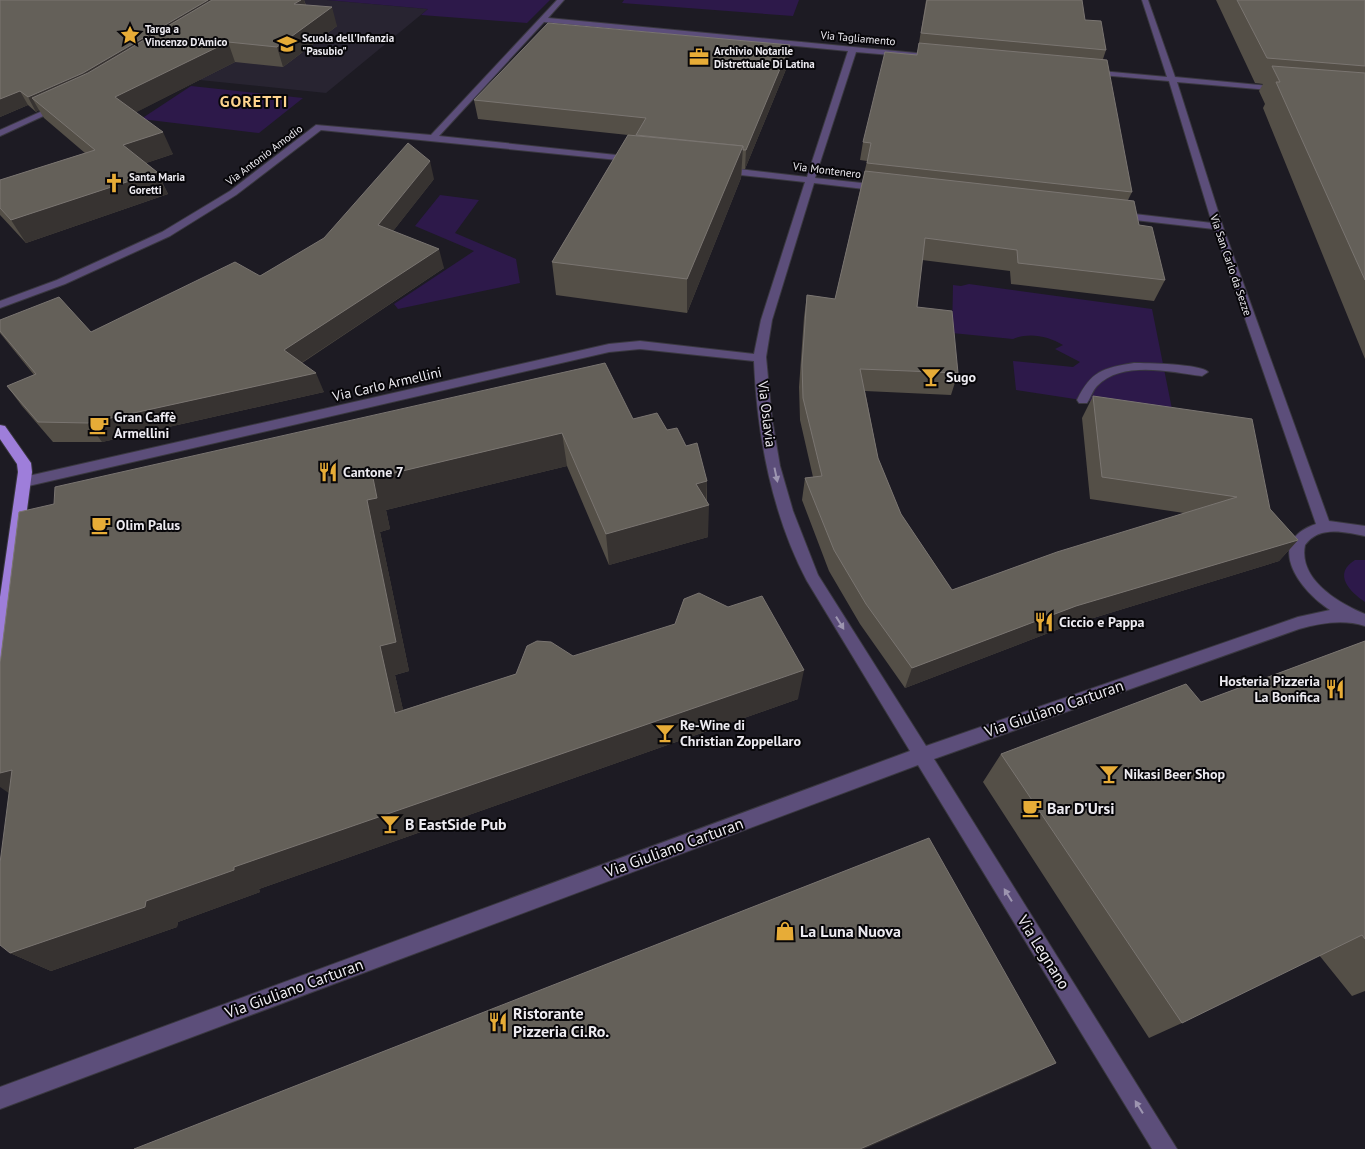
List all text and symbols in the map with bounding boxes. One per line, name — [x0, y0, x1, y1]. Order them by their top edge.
place label: Targa a Vincenzo D'Amico — [144, 22, 227, 49]
place icon: Targa a Vincenzo D'Amico — [119, 24, 141, 46]
street label: Via Tagliamento — [819, 28, 896, 48]
place label: Scuola dell'Infanzia "Pasubio" — [302, 31, 394, 58]
school or university icon: Scuola dell'Infanzia "Pasubio" — [276, 33, 298, 55]
place label: Archivio Notarile Distrettuale Di Latina — [714, 44, 815, 71]
office icon: Archivio Notarile Distrettuale Di Latina — [688, 46, 710, 68]
district label: GORETTI — [220, 91, 288, 111]
street label: Via Antonio Amodio — [222, 121, 305, 189]
street label: Via Montenero — [791, 159, 862, 181]
place label: Santa Maria Goretti — [129, 170, 185, 197]
church icon: Santa Maria Goretti — [103, 172, 125, 194]
street label: Via San Carlo da Sezze — [1207, 212, 1255, 318]
street label: Via Carlo Armellini — [330, 363, 443, 406]
bar icon: Sugo — [920, 366, 942, 388]
place label: Sugo — [946, 368, 976, 386]
street label: Via Oslavia — [754, 379, 780, 448]
place label: Gran Caffè Armellini — [114, 408, 176, 442]
cafe icon: Gran Caffè Armellini — [88, 414, 110, 436]
restaurant icon: Cantone 7 — [317, 461, 339, 483]
place label: Cantone 7 — [343, 463, 404, 481]
one-way arrow — [772, 468, 780, 483]
cafe icon: Olim Palus — [90, 514, 112, 536]
place label: Olim Palus — [116, 516, 180, 534]
restaurant icon: Ciccio e Pappa — [1033, 611, 1055, 633]
place label: Ciccio e Pappa — [1059, 613, 1145, 631]
one-way arrow — [836, 616, 845, 629]
place label: Hosteria Pizzeria La Bonifica — [1219, 672, 1320, 706]
street label: Via Giuliano Carturan — [981, 675, 1126, 741]
restaurant icon: Hosteria Pizzeria La Bonifica — [1324, 678, 1346, 700]
place label: Re-Wine di Christian Zoppellaro — [680, 716, 802, 750]
bar icon: Re-Wine di Christian Zoppellaro — [654, 722, 676, 744]
bar icon: Nikasi Beer Shop — [1098, 763, 1120, 785]
place label: Nikasi Beer Shop — [1124, 765, 1225, 783]
cafe icon: Bar D'Ursi — [1021, 797, 1043, 819]
place label: Bar D'Ursi — [1047, 798, 1115, 818]
bar icon: B EastSide Pub — [379, 813, 401, 835]
street label: Via Giuliano Carturan — [601, 813, 746, 882]
place label: B EastSide Pub — [405, 814, 507, 834]
one-way arrow — [1004, 888, 1013, 901]
street label: Via Legnano — [1013, 910, 1075, 993]
shop icon: La Luna Nuova — [774, 920, 796, 942]
place label: La Luna Nuova — [800, 921, 901, 941]
street label: Via Giuliano Carturan — [221, 954, 366, 1023]
place label: Ristorante Pizzeria Ci.Ro. — [513, 1003, 609, 1041]
restaurant icon: Ristorante Pizzeria Ci.Ro. — [487, 1011, 509, 1033]
one-way arrow — [1135, 1101, 1144, 1114]

